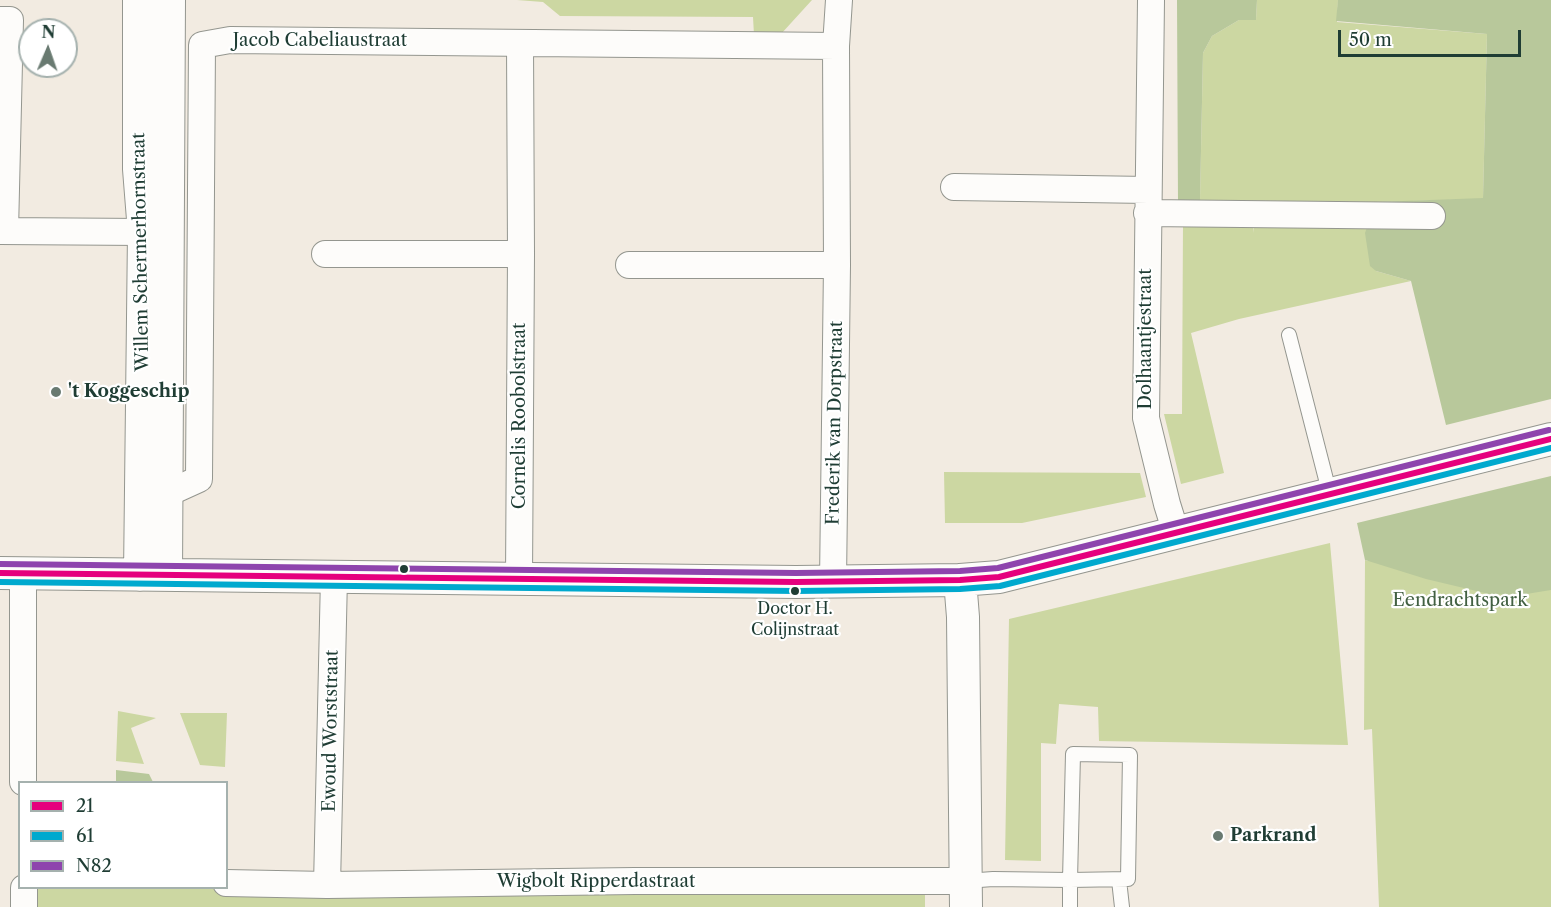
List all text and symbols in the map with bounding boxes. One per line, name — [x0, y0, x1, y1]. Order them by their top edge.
north arrow — [18, 18, 78, 78]
scale bar — [1341, 18, 1524, 56]
text: N — [41, 22, 56, 42]
text: 50 m — [1349, 29, 1392, 51]
street label: Jacob Cabeliaustraat — [233, 30, 407, 52]
street label: Willem Schermerhornstraat — [128, 132, 154, 372]
street label: Dolhaantjestraat — [1135, 269, 1157, 409]
street label: Frederik van Dorpstraat — [822, 321, 848, 525]
street label: Cornelis Roobolstraat — [509, 323, 531, 509]
place label: 't Koggeschip — [68, 381, 189, 403]
marker: 't Koggeschip — [49, 385, 63, 399]
unlabelled marker — [398, 563, 410, 575]
marker: Doctor H. Colijnstraat — [789, 585, 801, 597]
park label: Eendrachtspark — [1392, 590, 1528, 612]
place label: Doctor H. Colijnstraat — [751, 599, 839, 637]
street label: Ewoud Worststraat — [319, 650, 343, 812]
legend — [18, 781, 228, 889]
text: 21 — [76, 795, 94, 817]
text: 61 — [76, 825, 94, 847]
place label: Parkrand — [1230, 825, 1316, 847]
marker: Parkrand — [1211, 829, 1225, 843]
text: N82 — [76, 855, 112, 877]
street label: Wigbolt Ripperdastraat — [497, 871, 695, 893]

